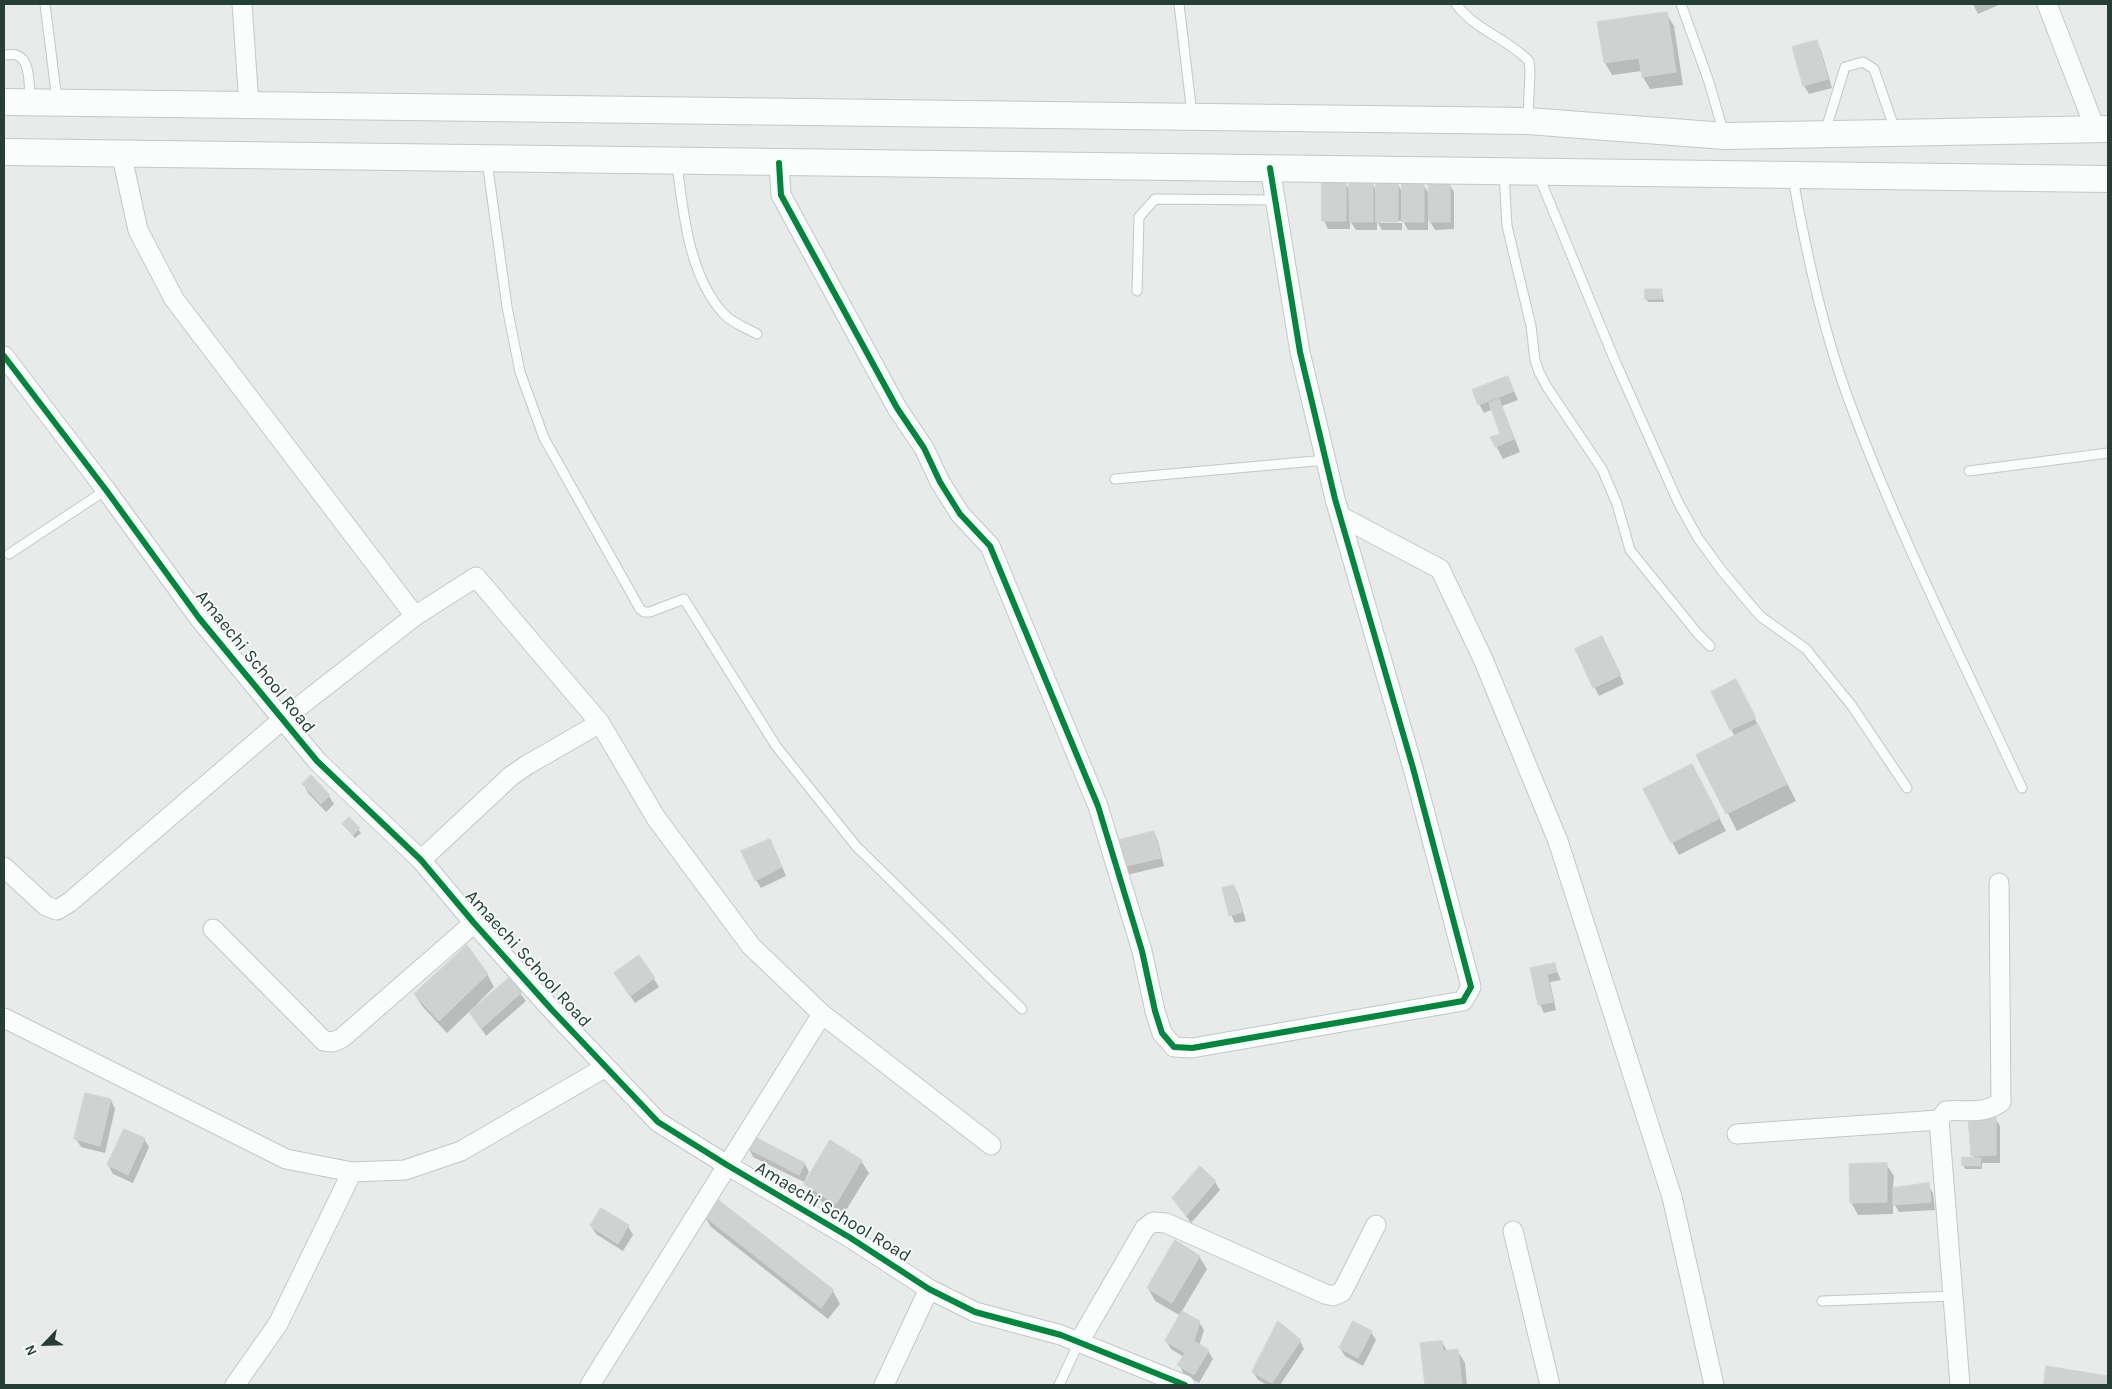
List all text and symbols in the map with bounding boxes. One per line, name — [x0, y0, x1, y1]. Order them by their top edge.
street label: Amaechi School Road — [191, 586, 319, 738]
street label: Amaechi School Road — [461, 886, 595, 1032]
street label: Amaechi School Road — [751, 1157, 915, 1267]
north arrow — [20, 1319, 70, 1369]
text: N — [21, 1342, 41, 1358]

